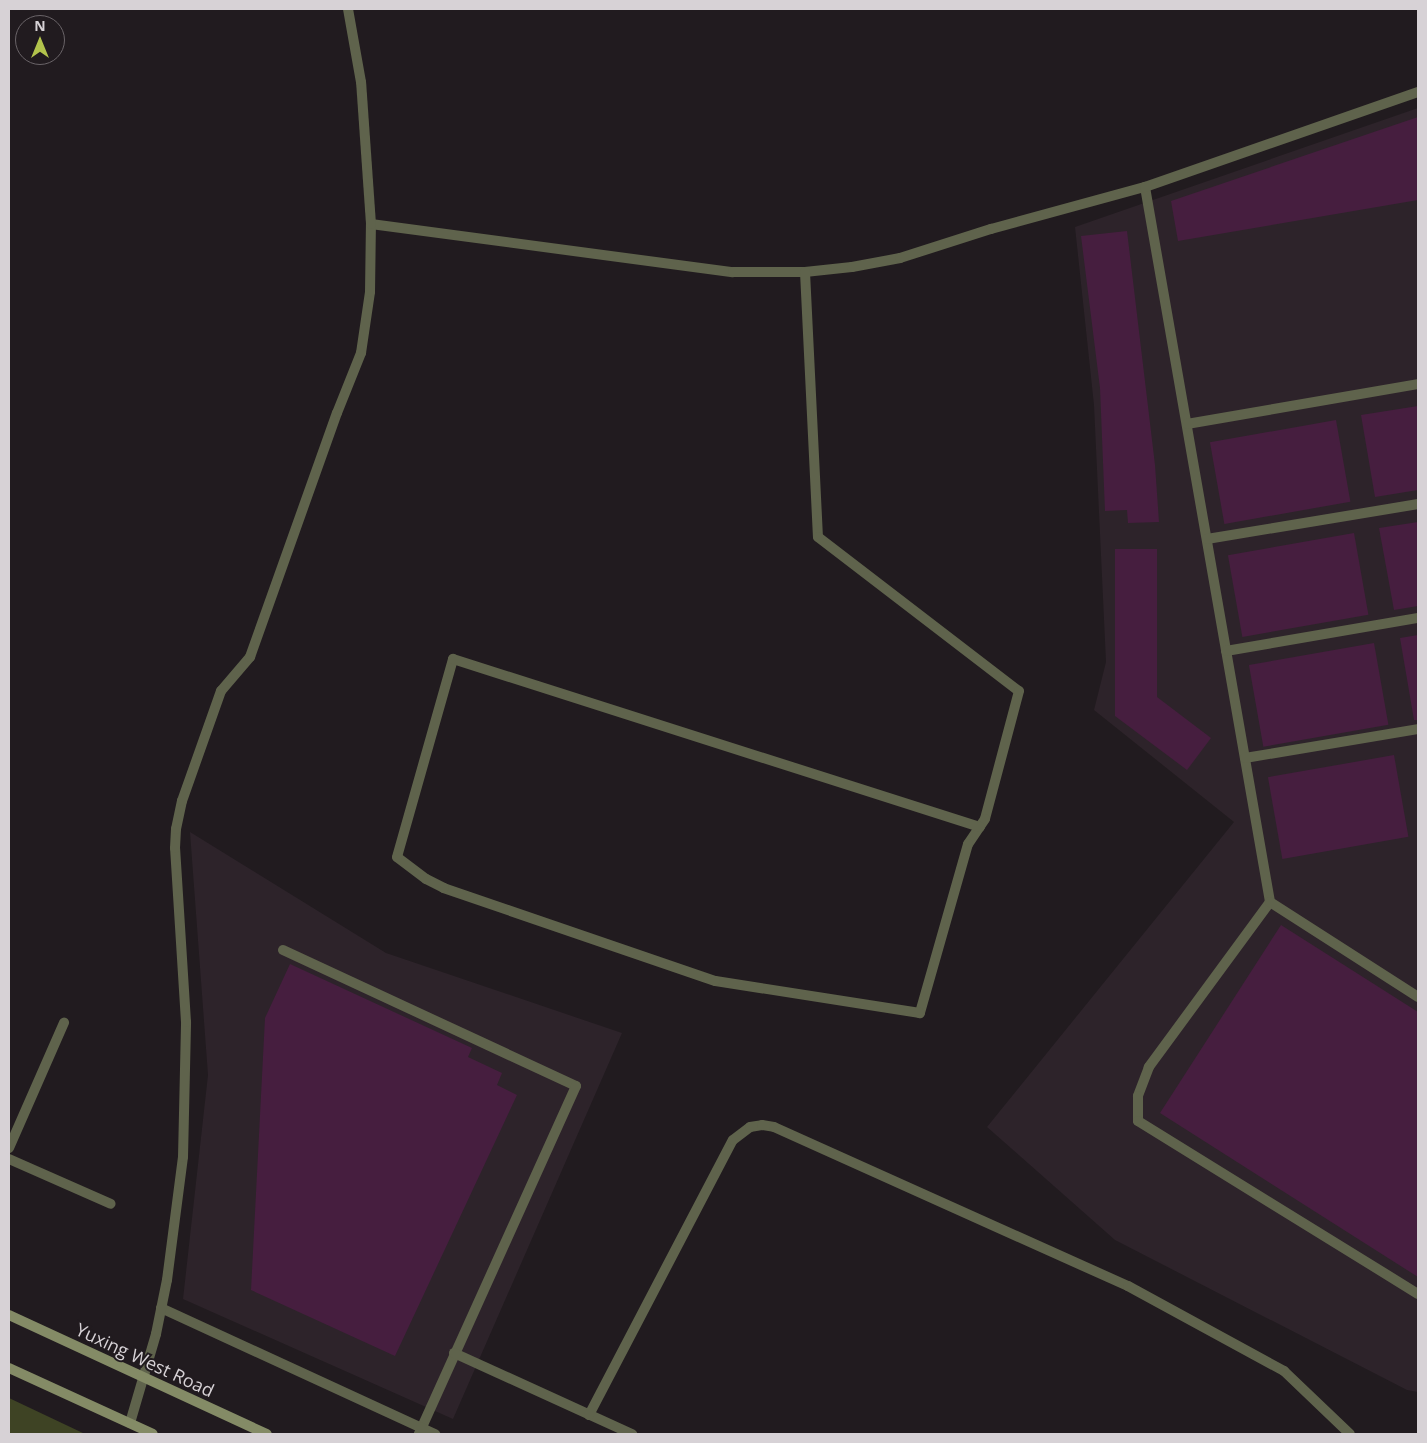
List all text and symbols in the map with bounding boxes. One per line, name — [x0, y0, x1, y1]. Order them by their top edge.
north arrow — [15, 15, 65, 65]
text: N — [34, 16, 46, 35]
street label: Yuxing West Road — [73, 1319, 217, 1401]

